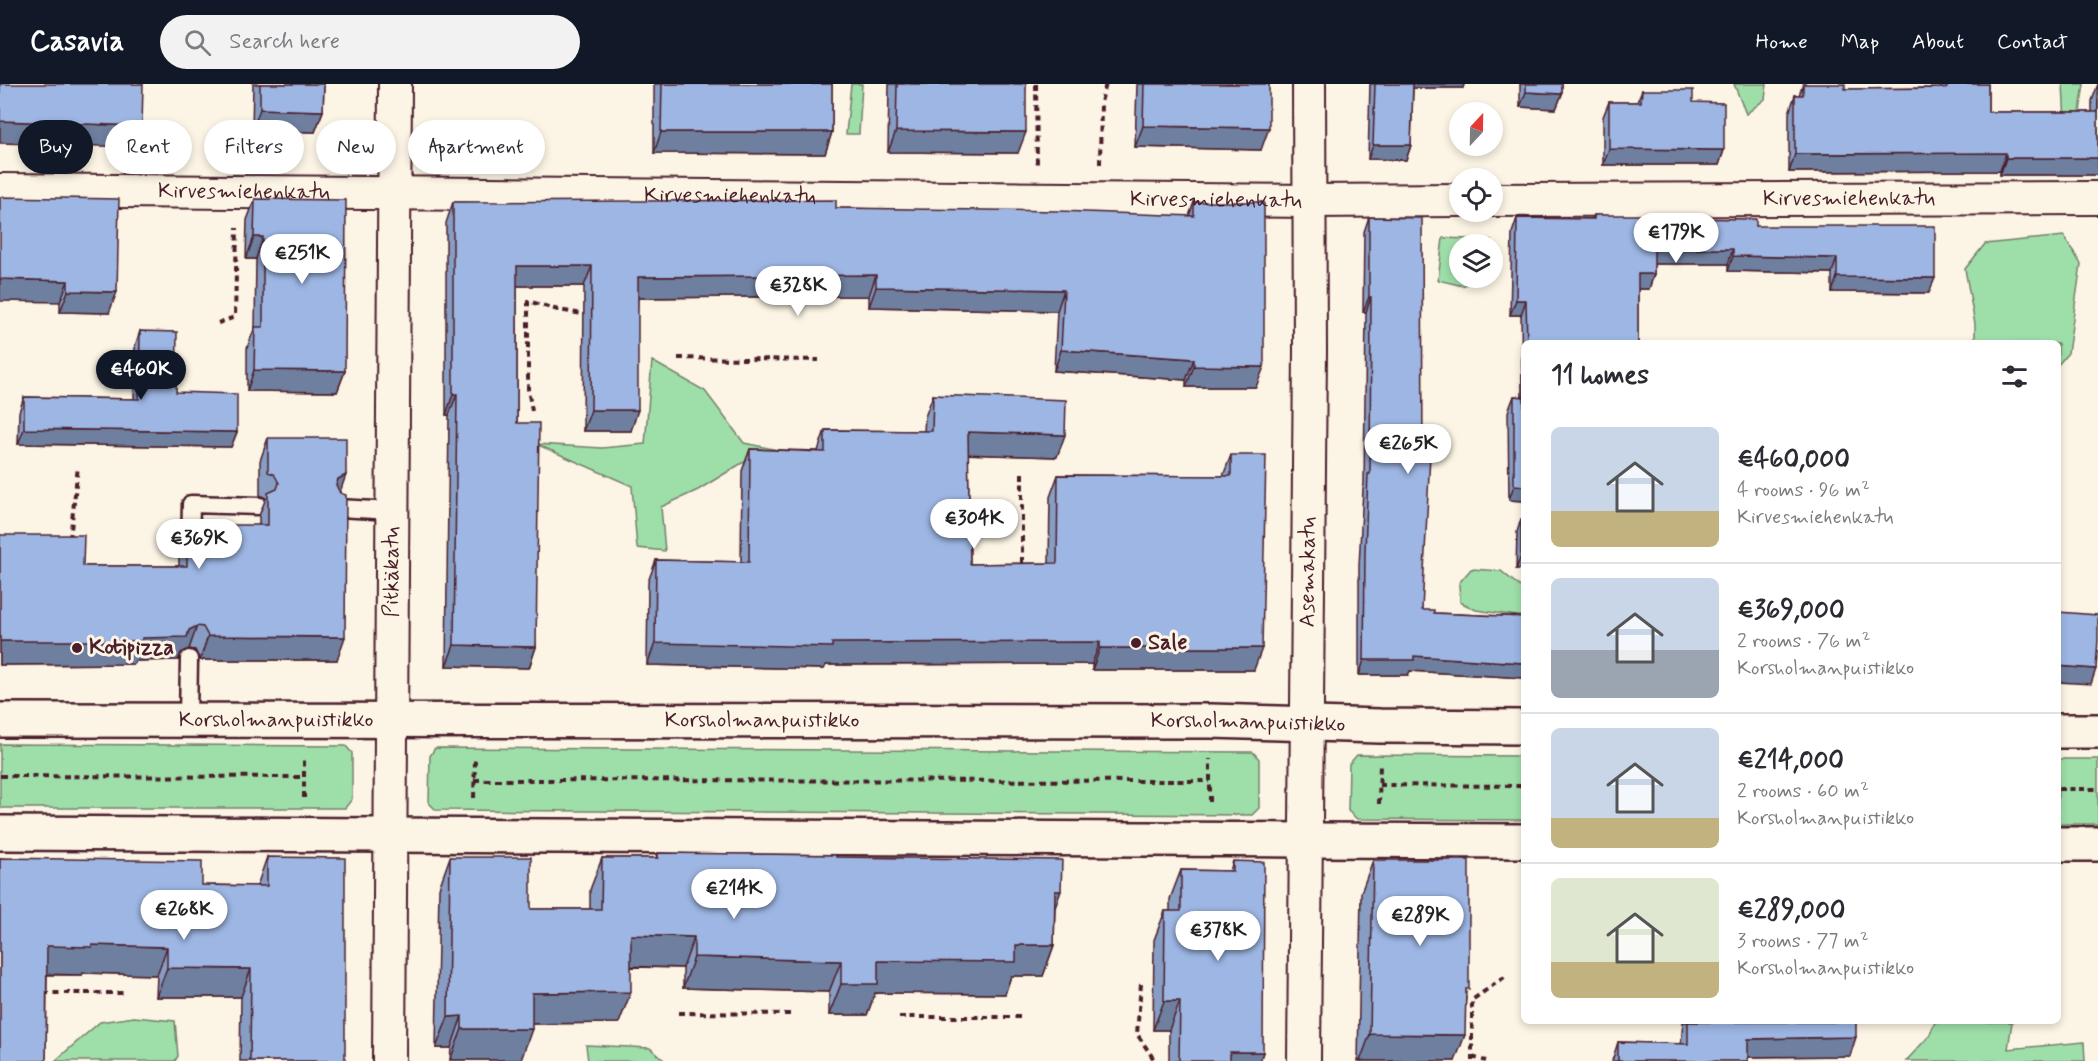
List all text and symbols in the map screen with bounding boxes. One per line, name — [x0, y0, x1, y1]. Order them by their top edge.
search box — [160, 15, 580, 69]
text: Casavia — [30, 24, 124, 61]
icon: search — [181, 26, 214, 59]
text: Search here — [229, 28, 340, 56]
text: Home — [1756, 28, 1808, 56]
text: Map — [1841, 28, 1879, 56]
text: About — [1912, 28, 1964, 56]
text: Contact — [1997, 28, 2068, 56]
north arrow — [1449, 102, 1503, 156]
map controls — [1449, 102, 1503, 288]
chip: Buy — [18, 120, 93, 174]
chip: Rent — [105, 120, 192, 174]
chip: Filters — [204, 120, 304, 174]
chip: New — [316, 120, 396, 174]
chip: Apartment — [408, 120, 545, 174]
button: locate — [1449, 168, 1503, 222]
street label: Kirvesmiehenkatu — [158, 177, 330, 207]
street label: Kirvesmiehenkatu — [644, 181, 816, 211]
street label: Kirvesmiehenkatu — [1130, 185, 1302, 215]
street label: Kirvesmiehenkatu — [1763, 185, 1935, 213]
pin: €179K — [1634, 213, 1718, 264]
text: €179K — [1648, 219, 1704, 246]
pin: €251K — [260, 234, 344, 285]
button: layers — [1449, 234, 1503, 288]
text: €251K — [274, 240, 330, 267]
pin: €328K — [756, 266, 840, 317]
text: €328K — [769, 272, 827, 299]
pin: €460K — [99, 350, 183, 401]
text: €460K — [110, 356, 172, 383]
text: 11 homes — [1551, 359, 1649, 393]
icon: filters — [1998, 360, 2031, 393]
pin: €265K — [1366, 424, 1450, 475]
text: €265K — [1378, 430, 1438, 457]
text: €460,000 — [1737, 443, 1850, 477]
icon: home — [1599, 451, 1671, 523]
text: 4 rooms · 96 m² — [1737, 477, 1870, 504]
pin: €304K — [932, 499, 1016, 550]
text: Kirvesmiehenkatu — [1737, 504, 1894, 531]
text: €304K — [944, 505, 1004, 532]
street label: Asemakatu — [1294, 517, 1323, 628]
pin: €369K — [157, 519, 241, 570]
text: €369K — [170, 525, 228, 552]
street label: Pitkäkatu — [378, 527, 406, 618]
text: €369,000 — [1737, 594, 1845, 628]
icon: home — [1599, 602, 1671, 674]
text: 2 rooms · 76 m² — [1737, 628, 1870, 655]
place label: Sale — [1148, 629, 1188, 657]
place label: Kotipizza — [89, 634, 174, 662]
marker: Sale — [1129, 636, 1143, 650]
marker: Kotipizza — [70, 641, 84, 655]
text: Korsholmanpuistikko — [1737, 655, 1914, 682]
street label: Korsholmanpuistikko — [179, 706, 374, 734]
street label: Korsholmanpuistikko — [665, 707, 860, 735]
street label: Korsholmanpuistikko — [1151, 707, 1346, 739]
text: €214,000 — [1737, 744, 1844, 778]
icon: home — [1599, 752, 1671, 824]
text: 2 rooms · 60 m² — [1737, 778, 1869, 805]
text: Korsholmanpuistikko — [1737, 805, 1914, 832]
pin: €214K — [692, 869, 776, 920]
text: €214K — [705, 875, 763, 902]
pin: €268K — [142, 890, 226, 941]
text: €289,000 — [1737, 894, 1845, 928]
text: €268K — [155, 896, 213, 923]
pin: €289K — [1378, 896, 1462, 947]
text: €289K — [1391, 902, 1449, 929]
icon: home — [1599, 902, 1671, 974]
pin: €378K — [1176, 911, 1260, 962]
text: €378K — [1189, 917, 1247, 944]
text: 3 rooms · 77 m² — [1737, 928, 1869, 955]
text: Korsholmanpuistikko — [1737, 955, 1914, 982]

